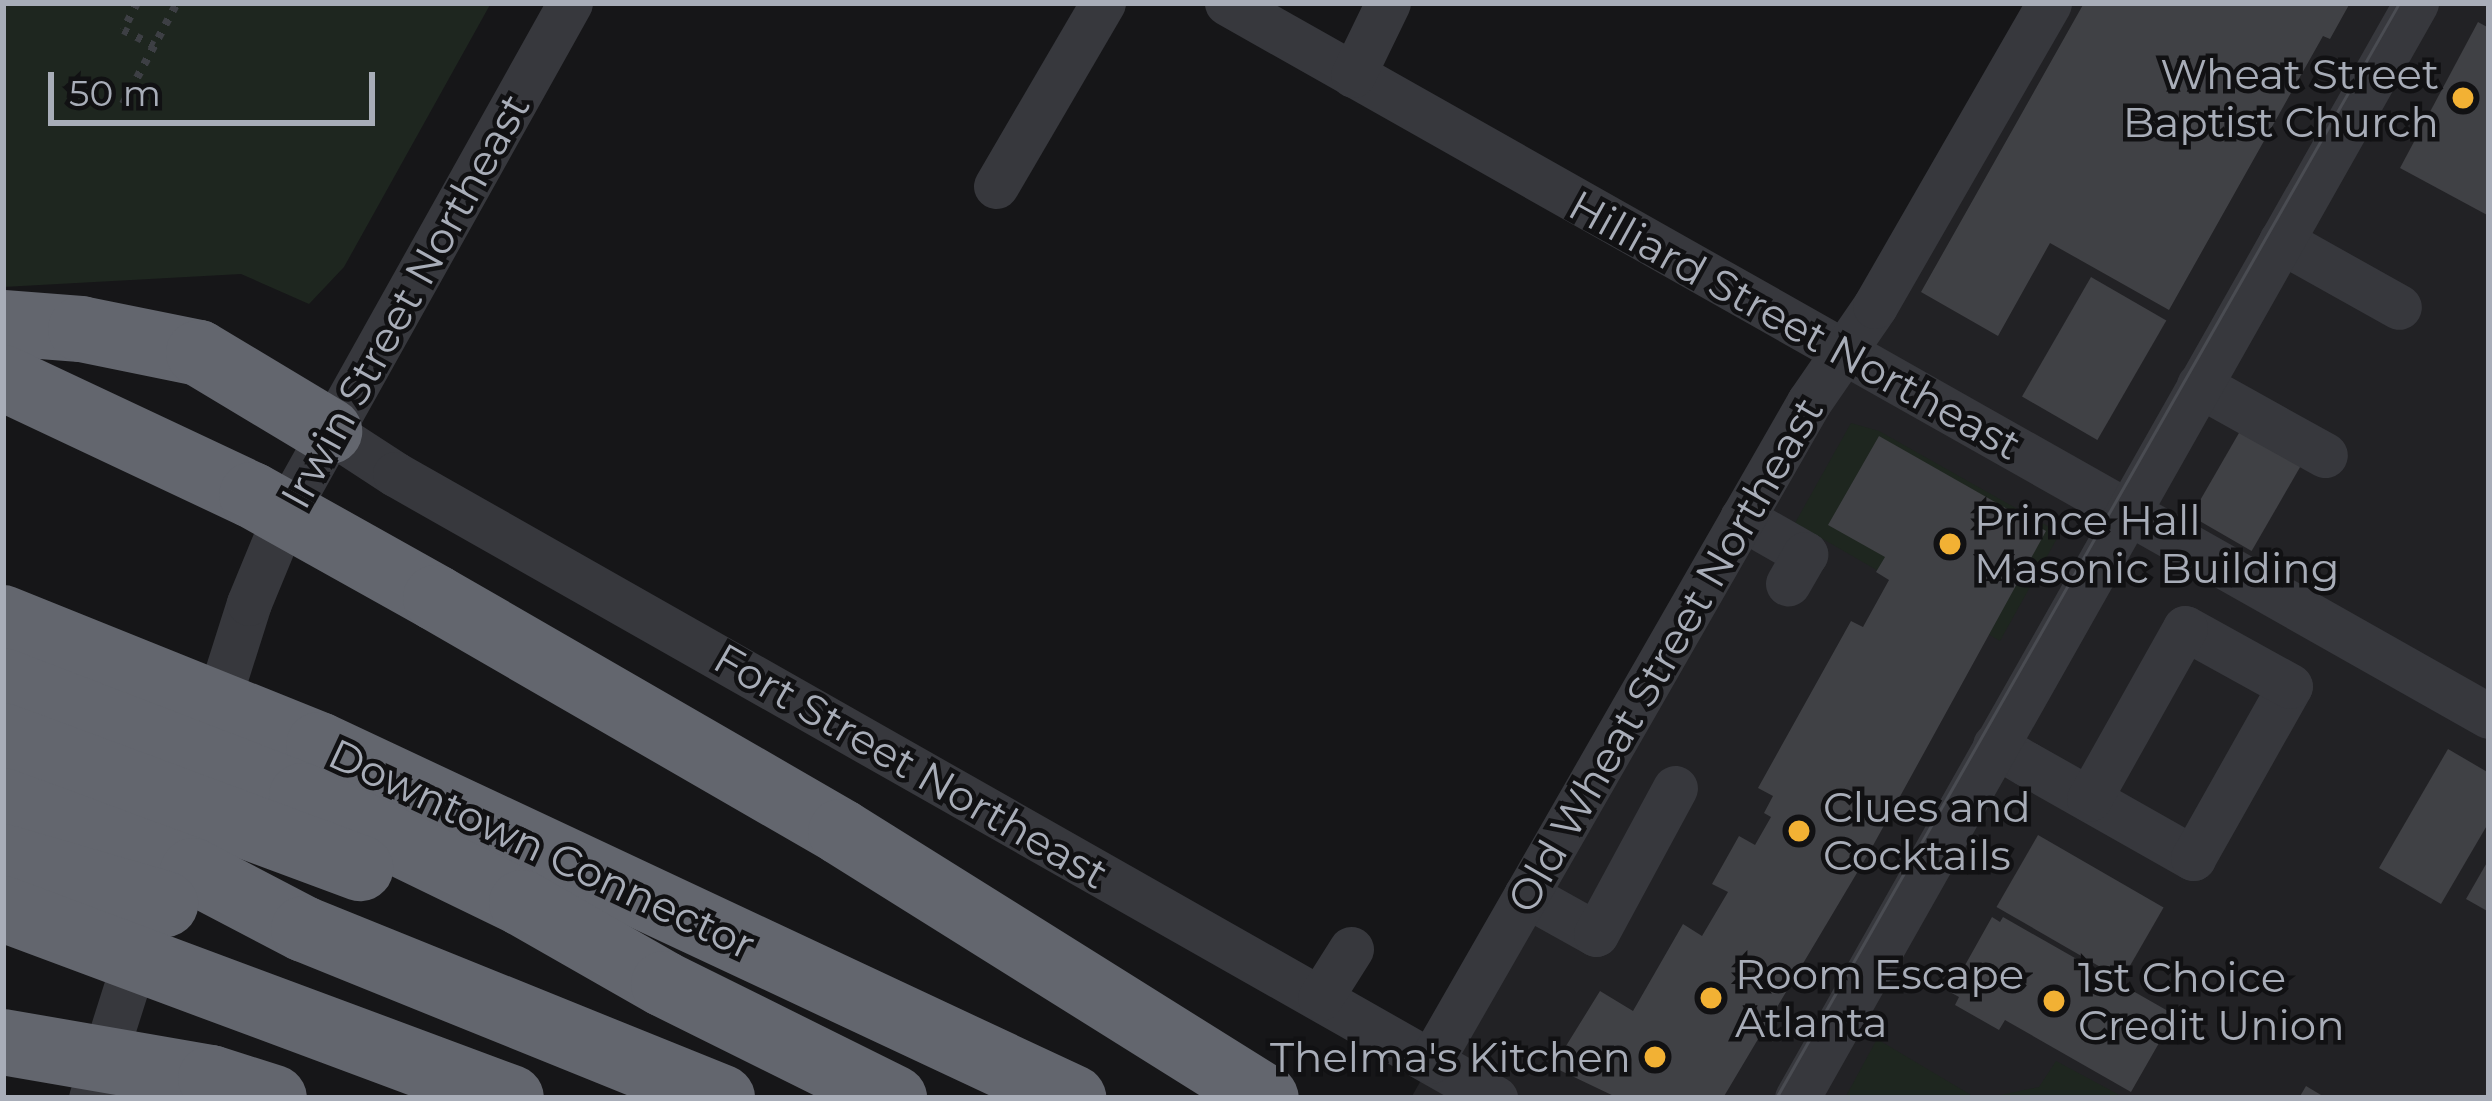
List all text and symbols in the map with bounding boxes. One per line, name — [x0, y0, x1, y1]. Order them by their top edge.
scale bar — [54, 48, 381, 122]
place label: Wheat Street Baptist Church — [2123, 49, 2439, 148]
text: 50 m — [69, 71, 161, 115]
street label: Irwin Street Northeast — [270, 85, 540, 517]
marker: Wheat Street Baptist Church — [2450, 85, 2476, 111]
street label: Hilliard Street Northeast — [1560, 180, 2030, 470]
street label: Old Wheat Street Northeast — [1497, 389, 1833, 921]
place label: Prince Hall Masonic Building — [1974, 495, 2339, 594]
marker: Prince Hall Masonic Building — [1937, 531, 1963, 557]
street label: Fort Street Northeast — [705, 633, 1117, 899]
street label: Downtown Connector — [321, 728, 763, 970]
place label: Clues and Cocktails — [1823, 782, 2031, 880]
marker: Clues and Cocktails — [1786, 818, 1812, 844]
place label: Room Escape Atlanta — [1735, 949, 2024, 1048]
place label: 1st Choice Credit Union — [2078, 952, 2345, 1050]
marker: Room Escape Atlanta — [1698, 985, 1724, 1011]
marker: 1st Choice Credit Union — [2041, 988, 2067, 1014]
place label: Thelma's Kitchen — [1270, 1032, 1631, 1082]
marker: Thelma's Kitchen — [1642, 1044, 1668, 1070]

